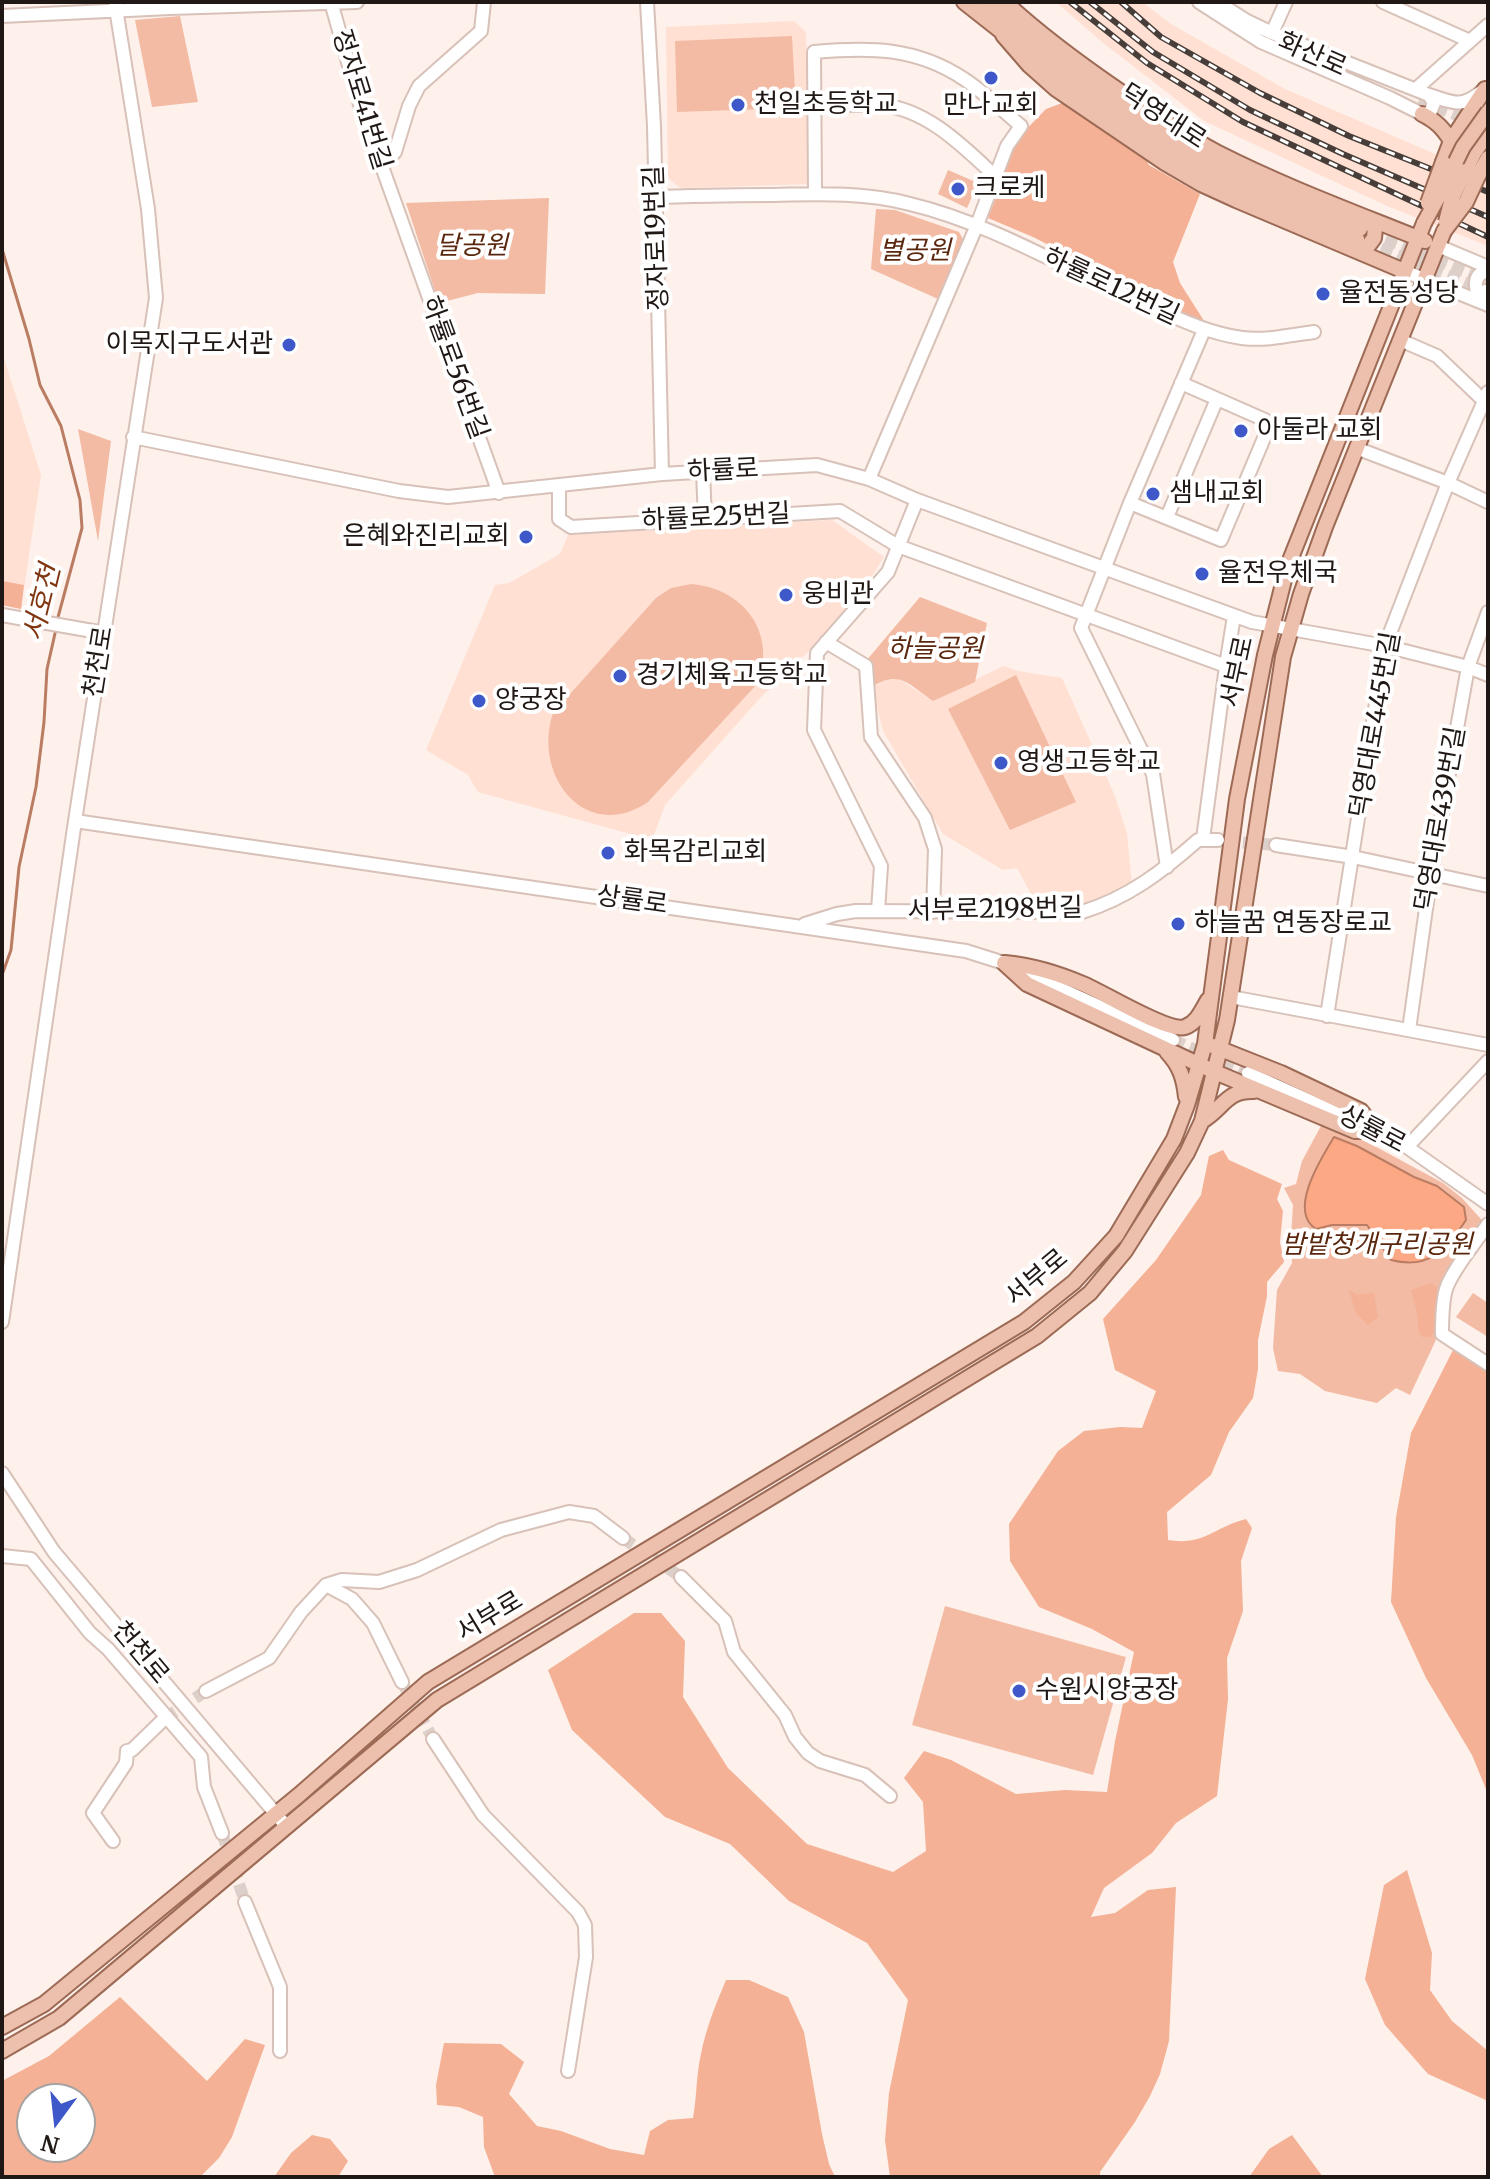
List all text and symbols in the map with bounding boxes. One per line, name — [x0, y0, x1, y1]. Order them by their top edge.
street label: 정자로41번길 — [325, 26, 397, 174]
street label: 화산로 — [1273, 26, 1351, 84]
marker: 만나교회 — [982, 69, 1000, 87]
street label: 덕영대로 — [1114, 78, 1212, 156]
place label: 천일초등학교 — [754, 89, 898, 121]
place label: 만나교회 — [943, 90, 1039, 122]
marker: 천일초등학교 — [729, 96, 747, 114]
street label: 정자로19번길 — [639, 165, 675, 311]
place label: 크로케 — [974, 173, 1046, 205]
marker: 크로케 — [949, 180, 967, 198]
park label: 달공원 — [436, 231, 508, 263]
park label: 별공원 — [879, 236, 951, 268]
street label: 하률로12번길 — [1038, 242, 1184, 332]
place label: 율전동성당 — [1339, 278, 1459, 310]
marker: 율전동성당 — [1314, 285, 1332, 303]
street label: 하률로56번길 — [414, 292, 494, 444]
place label: 이목지구도서관 — [106, 329, 273, 361]
marker: 이목지구도서관 — [280, 336, 298, 354]
place label: 아둘라 교회 — [1257, 415, 1383, 447]
marker: 아둘라 교회 — [1232, 422, 1250, 440]
street label: 하률로 — [686, 454, 760, 488]
place label: 샘내교회 — [1169, 478, 1265, 510]
marker: 샘내교회 — [1144, 485, 1162, 503]
street label: 하률로25번길 — [641, 499, 791, 537]
place label: 은혜와진리교회 — [343, 521, 510, 553]
marker: 은혜와진리교회 — [517, 528, 535, 546]
place label: 율전우체국 — [1218, 558, 1338, 590]
water label: 서호천 — [17, 561, 69, 645]
marker: 율전우체국 — [1193, 565, 1211, 583]
place label: 웅비관 — [802, 579, 874, 611]
marker: 웅비관 — [777, 586, 795, 604]
street label: 천천로 — [78, 624, 120, 700]
street label: 덕영대로445번길 — [1344, 629, 1408, 821]
park label: 하늘공원 — [887, 634, 983, 666]
street label: 서부로 — [1215, 634, 1261, 710]
place label: 경기체육고등학교 — [636, 660, 827, 692]
marker: 경기체육고등학교 — [611, 667, 629, 685]
place label: 양궁장 — [495, 685, 567, 717]
marker: 양궁장 — [470, 692, 488, 710]
street label: 덕영대로439번길 — [1409, 724, 1473, 914]
place label: 영생고등학교 — [1017, 747, 1161, 779]
marker: 영생고등학교 — [992, 754, 1010, 772]
place label: 화목감리교회 — [624, 837, 768, 869]
marker: 화목감리교회 — [599, 844, 617, 862]
street label: 상률로 — [594, 881, 670, 921]
street label: 서부로2198번길 — [907, 893, 1083, 927]
place label: 하늘꿈 연동장로교 — [1194, 908, 1392, 940]
marker: 하늘꿈 연동장로교 — [1169, 915, 1187, 933]
street label: 상률로 — [1333, 1099, 1411, 1161]
park label: 밤밭청개구리공원 — [1281, 1230, 1473, 1262]
street label: 서부로 — [999, 1243, 1075, 1313]
street label: 서부로 — [451, 1585, 529, 1649]
street label: 천천로 — [105, 1615, 175, 1691]
place label: 수원시양궁장 — [1035, 1675, 1179, 1707]
marker: 수원시양궁장 — [1010, 1682, 1028, 1700]
north arrow — [16, 2083, 96, 2163]
text: N — [38, 2128, 62, 2160]

